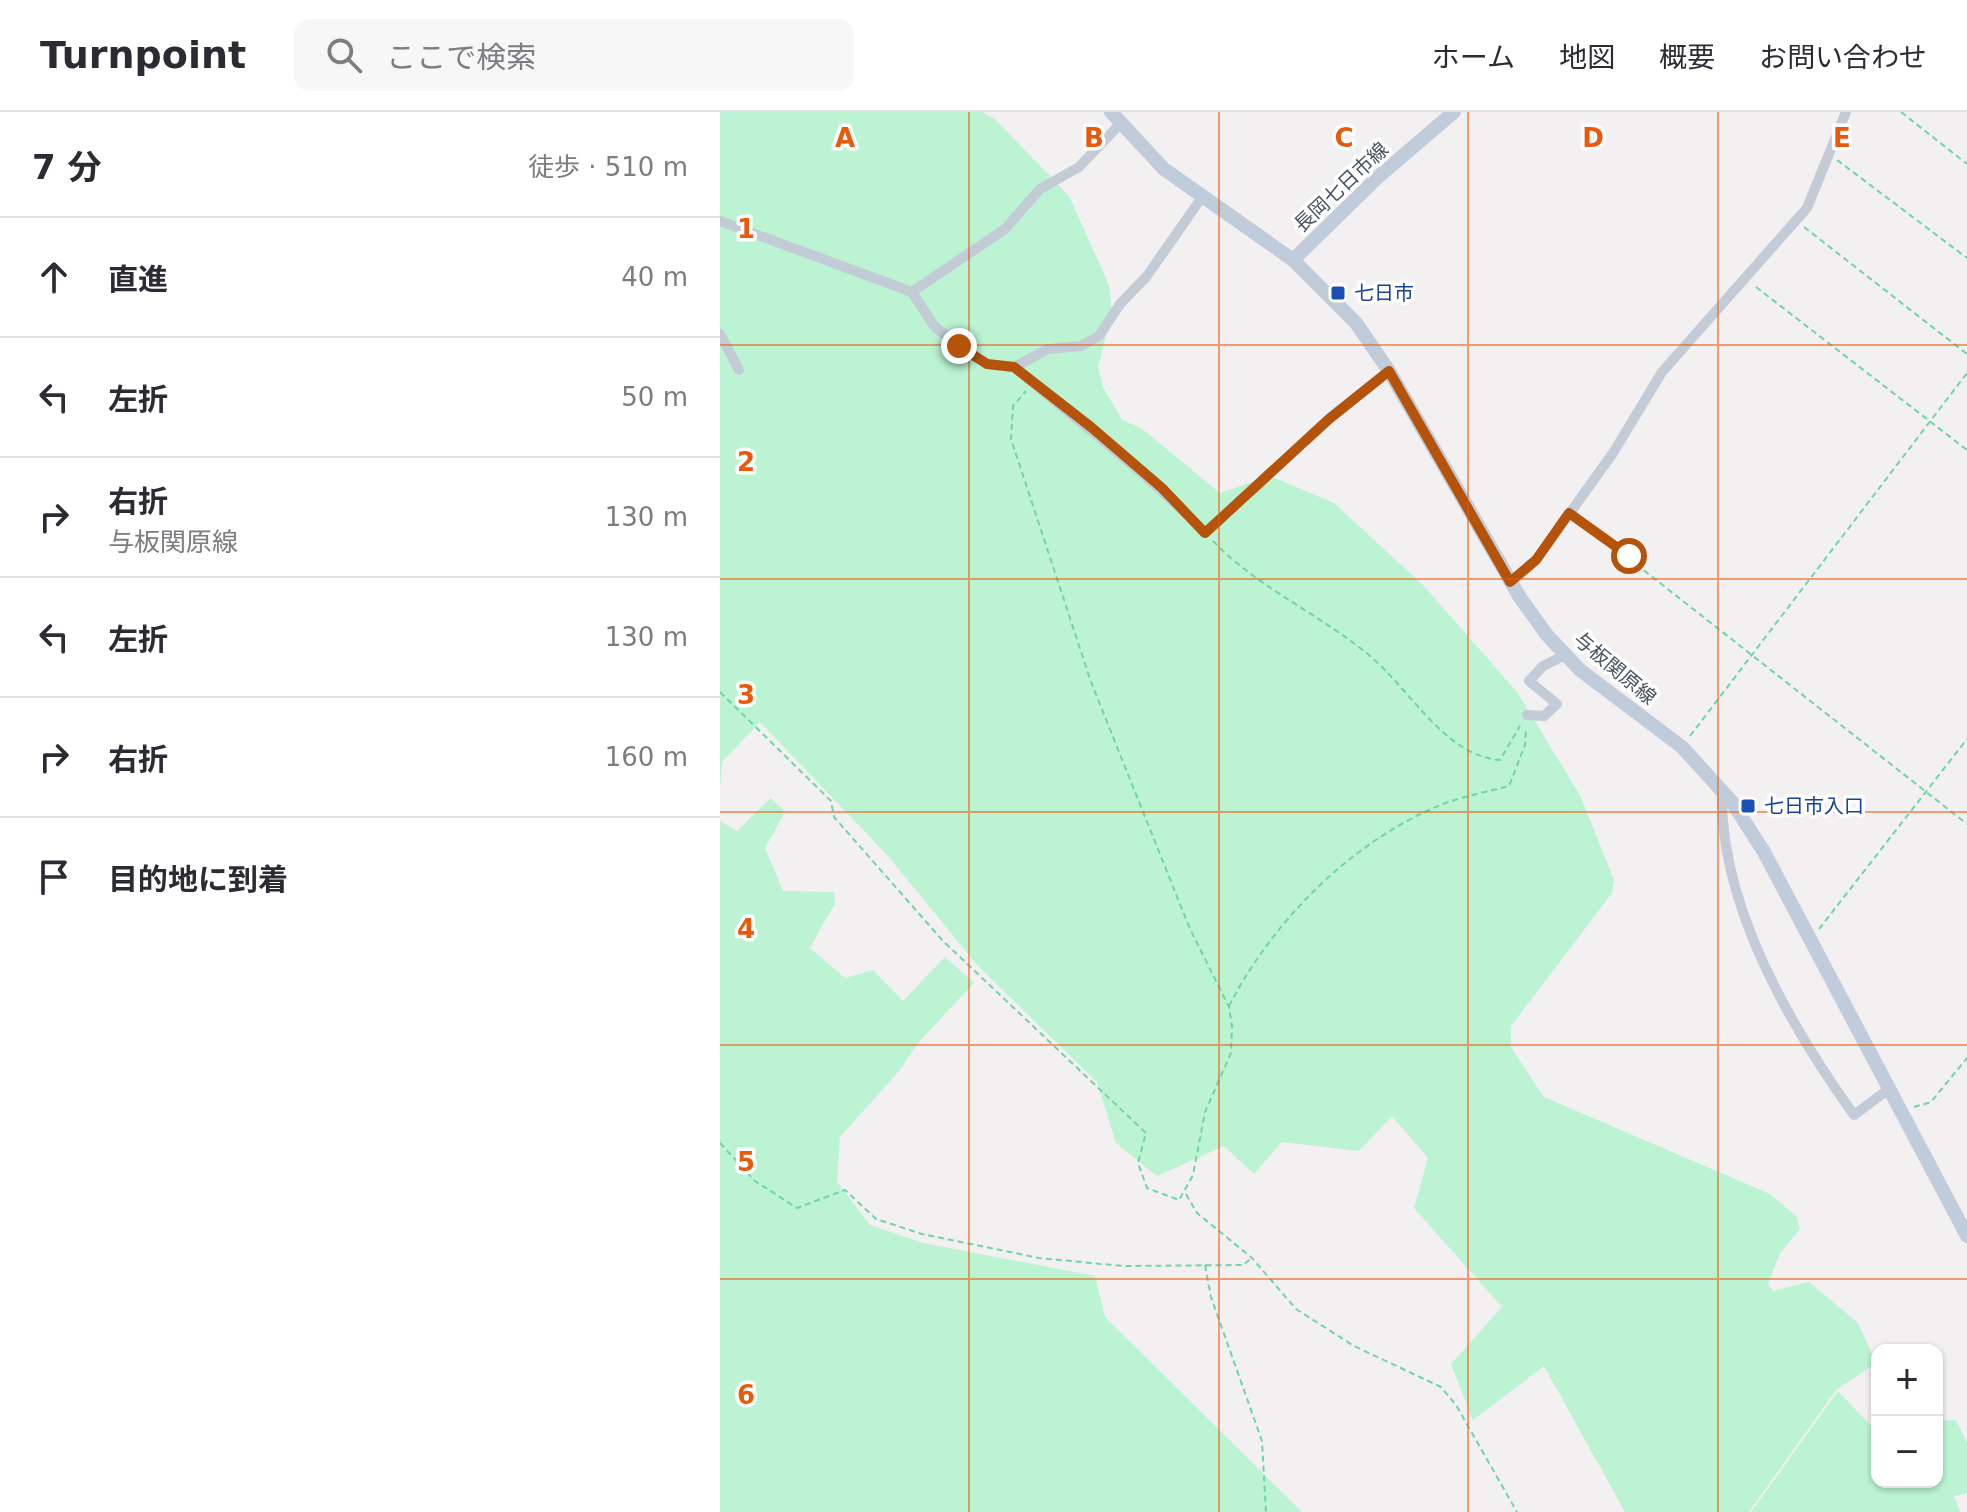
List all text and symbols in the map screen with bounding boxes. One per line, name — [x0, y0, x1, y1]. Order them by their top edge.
search box — [294, 19, 854, 91]
text: Turnpoint — [40, 33, 246, 77]
icon: search — [322, 33, 366, 77]
text: ここで検索 — [386, 40, 536, 75]
text: ホーム — [1432, 41, 1515, 74]
text: 地図 — [1559, 41, 1615, 74]
text: 概要 — [1659, 41, 1715, 74]
text: お問い合わせ — [1759, 41, 1927, 74]
text: A — [835, 123, 855, 153]
text: B — [1084, 123, 1104, 153]
text: C — [1334, 123, 1354, 153]
text: D — [1582, 123, 1604, 153]
text: E — [1833, 123, 1851, 153]
street label: 長岡七日市線 — [1289, 137, 1393, 237]
text: 7 分 — [32, 147, 102, 187]
text: 徒歩 · 510 m — [528, 152, 688, 182]
text: 1 — [737, 214, 755, 244]
icon: ahead — [32, 255, 76, 299]
text: 直進 — [108, 262, 168, 297]
text: 40 m — [621, 262, 688, 292]
place label: 七日市 — [1354, 281, 1414, 305]
marker: 七日市 — [1329, 284, 1347, 302]
route end — [941, 328, 977, 364]
icon: left — [32, 375, 76, 419]
text: 左折 — [108, 382, 168, 417]
text: 50 m — [621, 382, 688, 412]
text: 2 — [737, 447, 755, 477]
text: 右折 — [108, 484, 168, 519]
icon: right — [32, 495, 76, 539]
text: 130 m — [605, 502, 688, 532]
text: 与板関原線 — [108, 527, 238, 557]
route start — [1611, 538, 1647, 574]
icon: left — [32, 615, 76, 659]
text: 左折 — [108, 622, 168, 657]
text: 130 m — [605, 622, 688, 652]
street label: 与板関原線 — [1569, 627, 1661, 709]
text: 3 — [737, 680, 755, 710]
icon: right — [32, 735, 76, 779]
text: 右折 — [108, 742, 168, 777]
text: 160 m — [605, 742, 688, 772]
place label: 七日市入口 — [1764, 794, 1864, 818]
marker: 七日市入口 — [1739, 797, 1757, 815]
icon: arrive — [32, 855, 76, 899]
text: 目的地に到着 — [108, 862, 288, 897]
text: 4 — [737, 914, 755, 944]
text: 5 — [737, 1147, 755, 1177]
map controls — [1871, 1344, 1943, 1488]
button: + — [1871, 1344, 1943, 1416]
text: 6 — [737, 1380, 755, 1410]
button: − — [1871, 1416, 1943, 1488]

